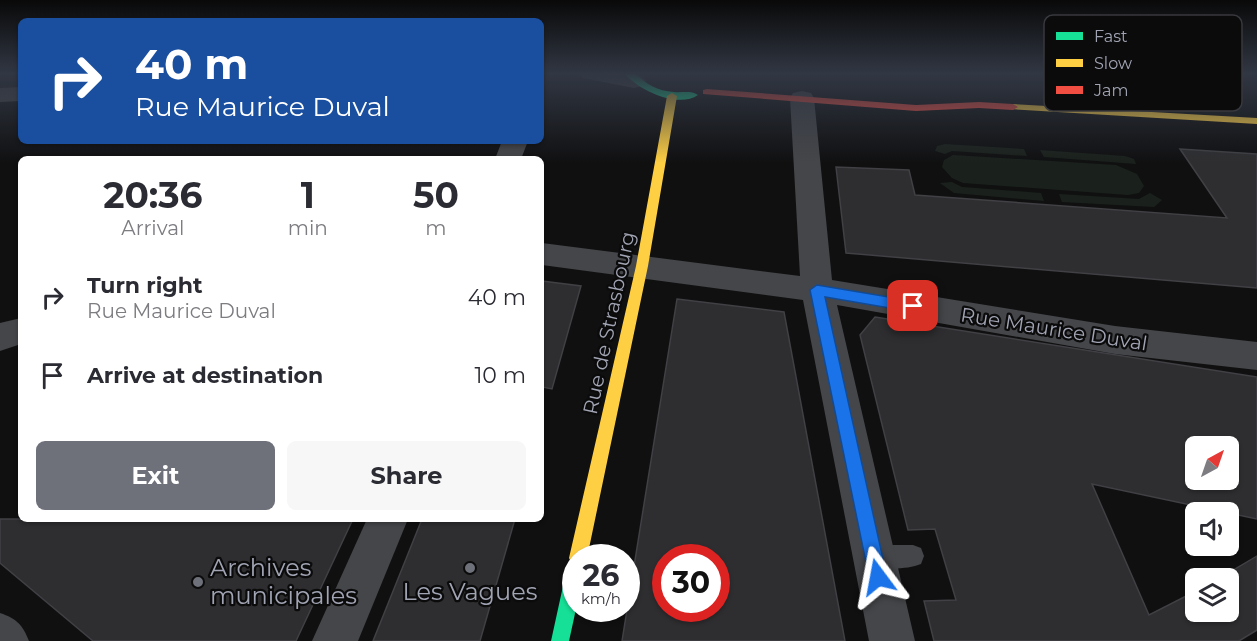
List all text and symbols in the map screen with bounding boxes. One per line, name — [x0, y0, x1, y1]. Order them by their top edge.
legend — [1044, 15, 1242, 111]
text: Fast — [1094, 27, 1128, 46]
text: 40 m — [135, 38, 248, 90]
icon: right — [36, 42, 114, 120]
text: Slow — [1094, 54, 1132, 73]
text: Jam — [1093, 81, 1128, 100]
text: Rue Maurice Duval — [135, 90, 390, 123]
text: 20:36 — [103, 173, 203, 217]
text: 1 — [301, 173, 315, 217]
text: 50 — [413, 173, 459, 217]
text: Arrival — [121, 216, 184, 240]
text: min — [288, 216, 328, 240]
text: m — [425, 216, 447, 240]
street label: Rue de Strasbourg — [578, 229, 640, 417]
text: Turn right — [87, 272, 202, 299]
pin — [887, 280, 938, 331]
icon: right — [36, 281, 69, 314]
text: 40 m — [468, 284, 526, 311]
icon: arrive — [896, 289, 929, 322]
text: Rue Maurice Duval — [87, 299, 276, 323]
street label: Rue Maurice Duval — [959, 302, 1149, 356]
icon: arrive — [36, 359, 69, 392]
text: Arrive at destination — [87, 362, 323, 389]
text: 10 m — [474, 362, 526, 389]
north arrow — [1185, 436, 1239, 490]
map controls — [1185, 436, 1239, 622]
button: Exit — [36, 441, 275, 510]
button: Share — [287, 441, 526, 510]
button: sound — [1185, 502, 1239, 556]
speed limit sign: 30 — [652, 544, 730, 622]
position arrow — [846, 545, 910, 609]
place label: Archives municipales — [210, 553, 357, 610]
text: 26 — [583, 557, 619, 594]
marker: Les Vagues — [463, 561, 477, 575]
button: layers — [1185, 568, 1239, 622]
marker: Archives municipales — [191, 575, 205, 589]
place label: Les Vagues — [403, 577, 537, 606]
text: km/h — [581, 589, 621, 608]

